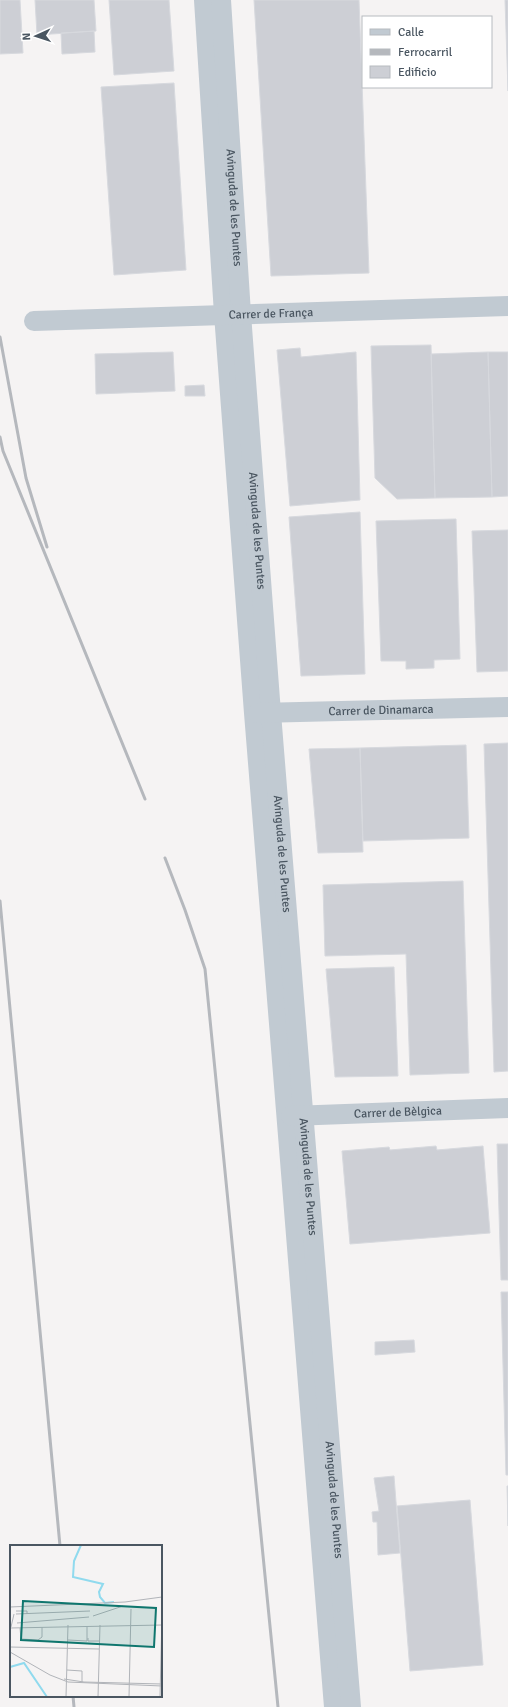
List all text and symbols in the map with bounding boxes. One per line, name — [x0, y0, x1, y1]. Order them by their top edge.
north arrow — [16, 16, 56, 56]
legend — [362, 16, 492, 88]
text: Calle — [398, 25, 424, 40]
text: N — [20, 32, 33, 41]
text: Ferrocarril — [398, 45, 453, 60]
text: Edificio — [398, 65, 436, 80]
street label: Avinguda de les Puntes — [222, 148, 245, 267]
street label: Carrer de França — [228, 305, 313, 323]
street label: Avinguda de les Puntes — [245, 471, 269, 590]
street label: Carrer de Dinamarca — [328, 702, 434, 719]
street label: Avinguda de les Puntes — [270, 795, 294, 913]
street label: Carrer de Bèlgica — [354, 1103, 442, 1122]
street label: Avinguda de les Puntes — [296, 1117, 320, 1236]
street label: Avinguda de les Puntes — [322, 1440, 346, 1559]
inset map — [10, 1545, 162, 1697]

